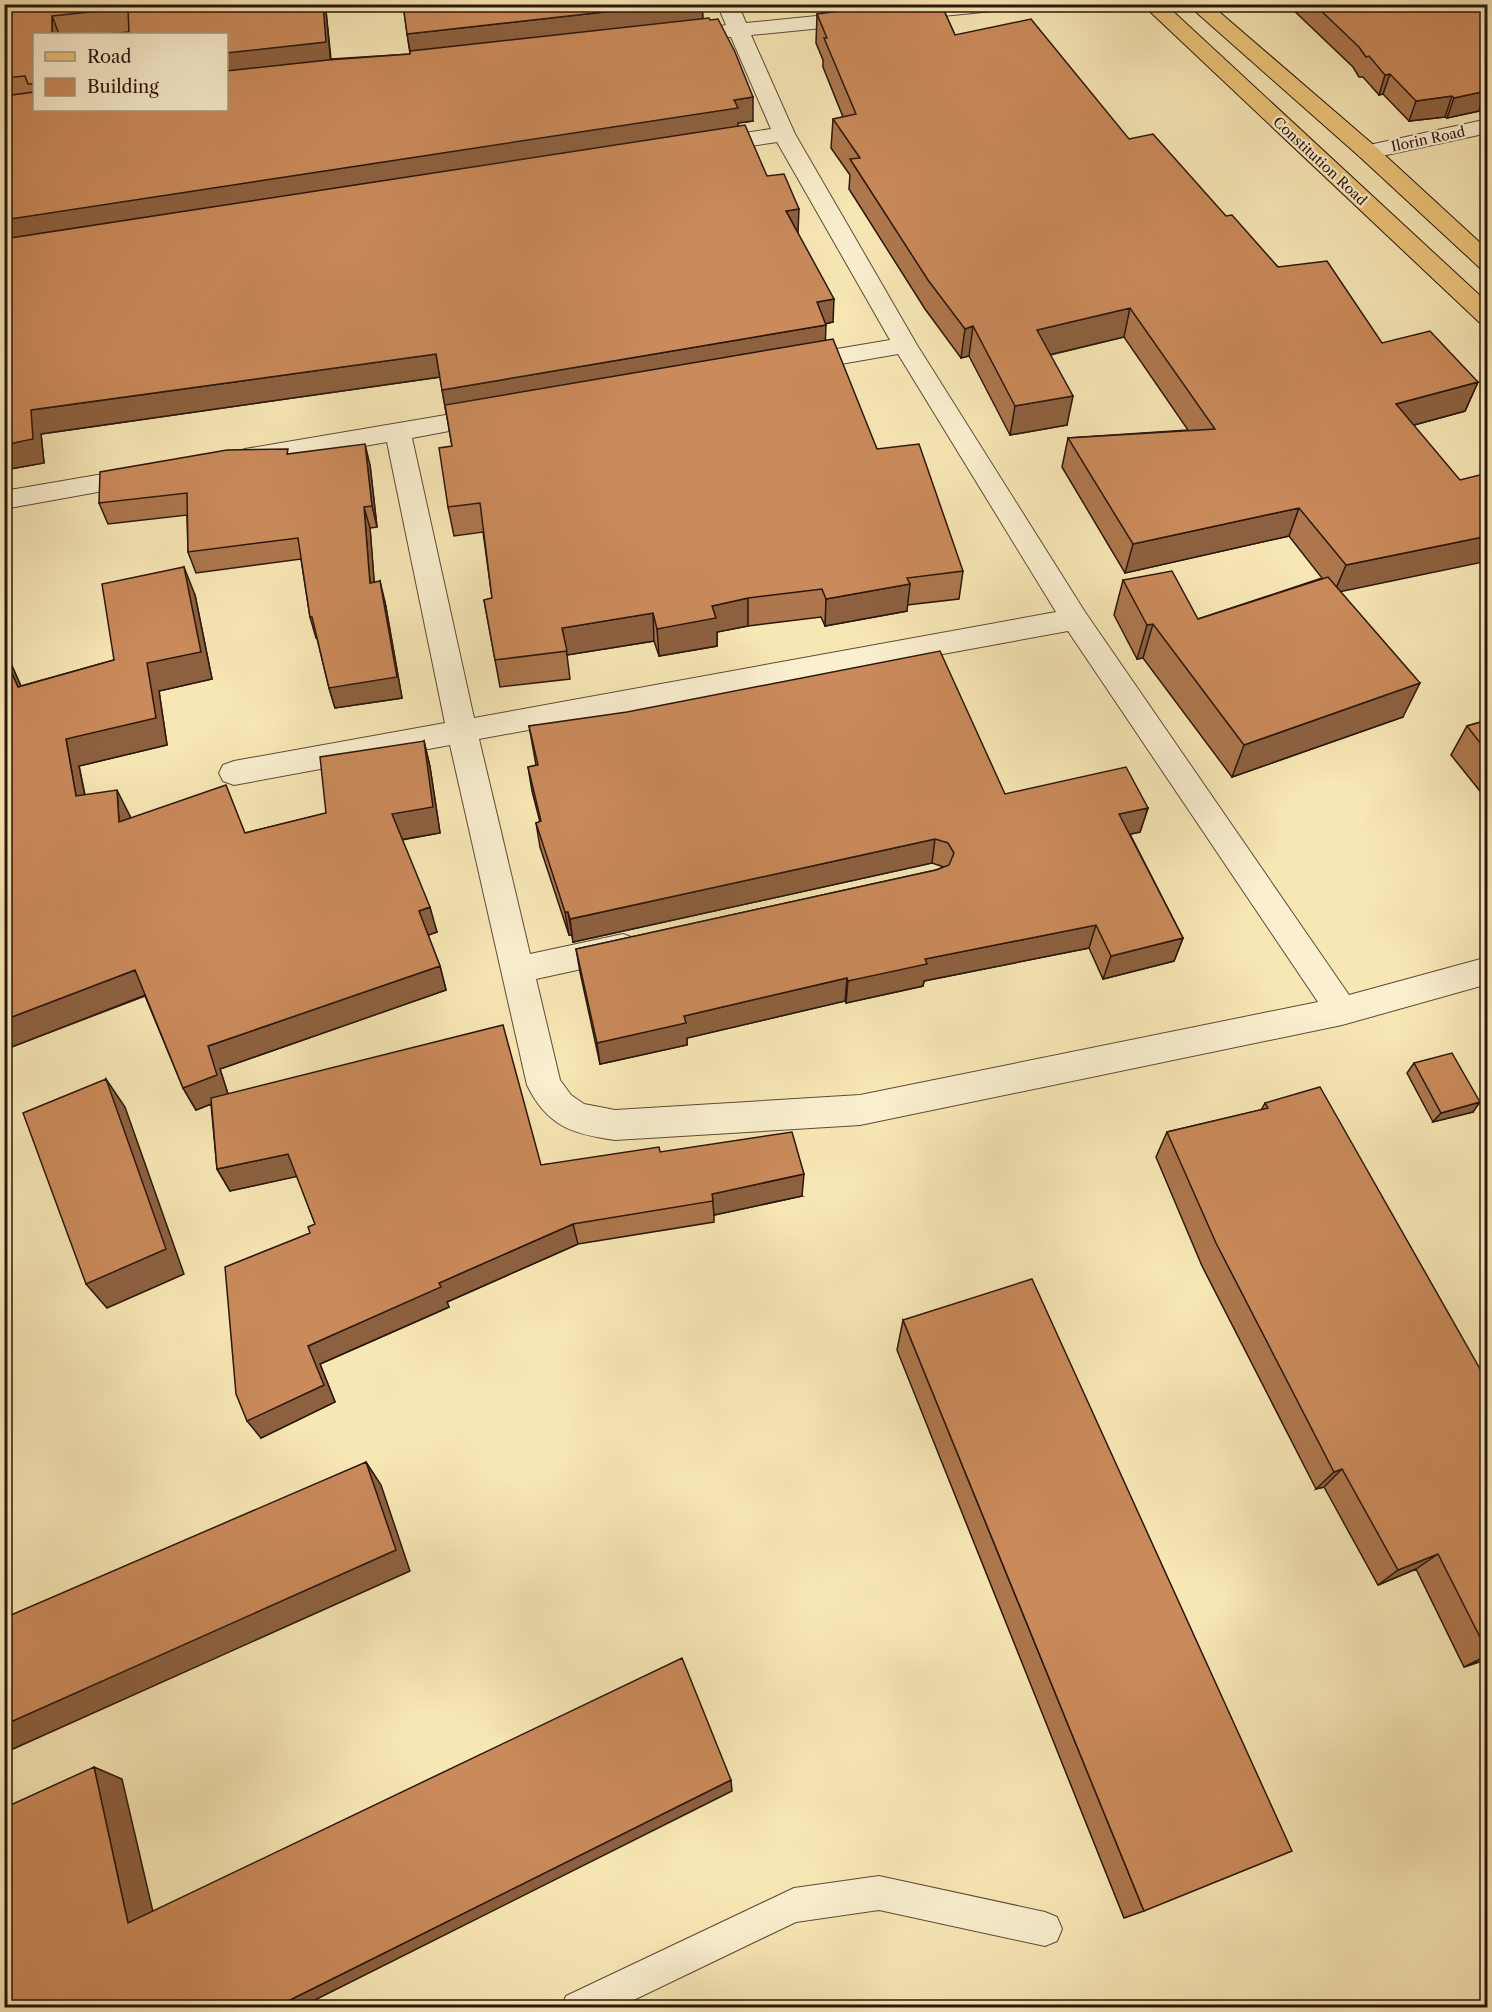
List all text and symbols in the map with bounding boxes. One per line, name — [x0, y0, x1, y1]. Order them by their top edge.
legend — [33, 33, 228, 111]
text: Road — [87, 46, 132, 68]
text: Building — [87, 76, 159, 98]
street label: Constitution Road — [1269, 113, 1371, 209]
street label: Ilorin Road — [1389, 122, 1467, 156]

